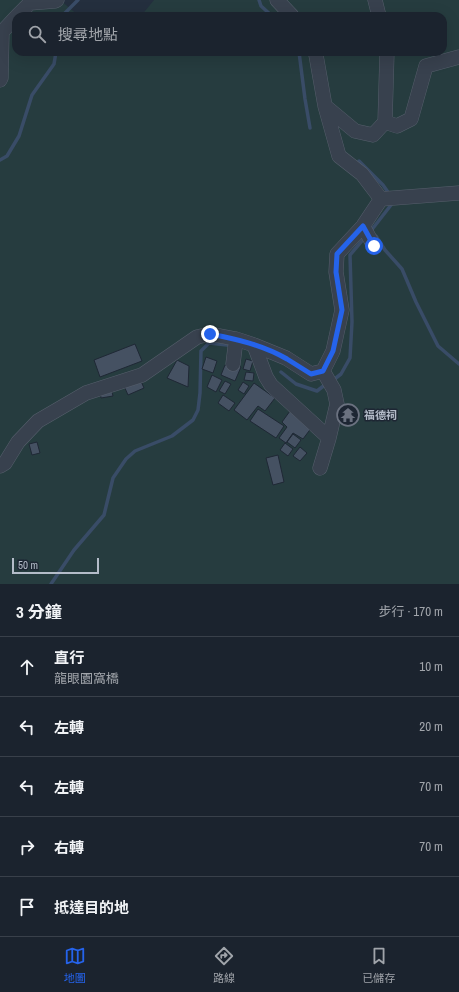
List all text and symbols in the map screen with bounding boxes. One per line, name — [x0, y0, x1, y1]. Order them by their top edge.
search box — [12, 12, 447, 56]
icon: search — [26, 23, 48, 45]
text: 搜尋地點 — [58, 24, 118, 45]
route start — [365, 237, 383, 255]
route end — [201, 325, 219, 343]
temple icon: 福德祠 — [335, 402, 361, 428]
place label: 福德祠 — [364, 408, 397, 422]
scale bar — [12, 556, 99, 575]
text: 50 m — [18, 558, 38, 572]
text: 3 分鐘 — [16, 600, 62, 623]
text: 步行 · 170 m — [378, 603, 443, 620]
text: 直行 — [54, 647, 84, 668]
icon: ahead — [16, 656, 38, 678]
text: 10 m — [419, 658, 443, 675]
text: 龍眼園窩橋 — [54, 670, 119, 687]
icon: left — [16, 716, 38, 738]
text: 左轉 — [54, 717, 84, 738]
text: 20 m — [419, 718, 443, 735]
icon: left — [16, 776, 38, 798]
text: 左轉 — [54, 777, 84, 798]
text: 70 m — [419, 778, 443, 795]
icon: right — [16, 836, 38, 858]
text: 右轉 — [54, 837, 84, 858]
text: 70 m — [419, 838, 443, 855]
icon: arrive — [16, 896, 38, 918]
text: 抵達目的地 — [54, 897, 129, 918]
tab: 地圖 — [64, 945, 86, 985]
tab: 路線 — [213, 945, 235, 985]
tab: 已儲存 — [362, 945, 395, 985]

